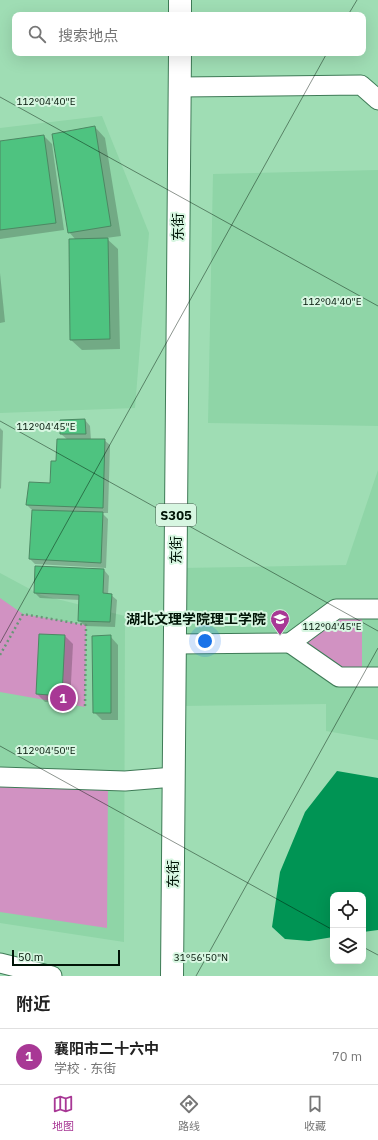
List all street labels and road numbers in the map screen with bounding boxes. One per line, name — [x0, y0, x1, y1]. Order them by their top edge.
street label: 东街 — [169, 213, 187, 241]
road number: S305 — [156, 504, 196, 526]
street label: 东街 — [167, 536, 185, 564]
street label: 东街 — [164, 860, 182, 888]

